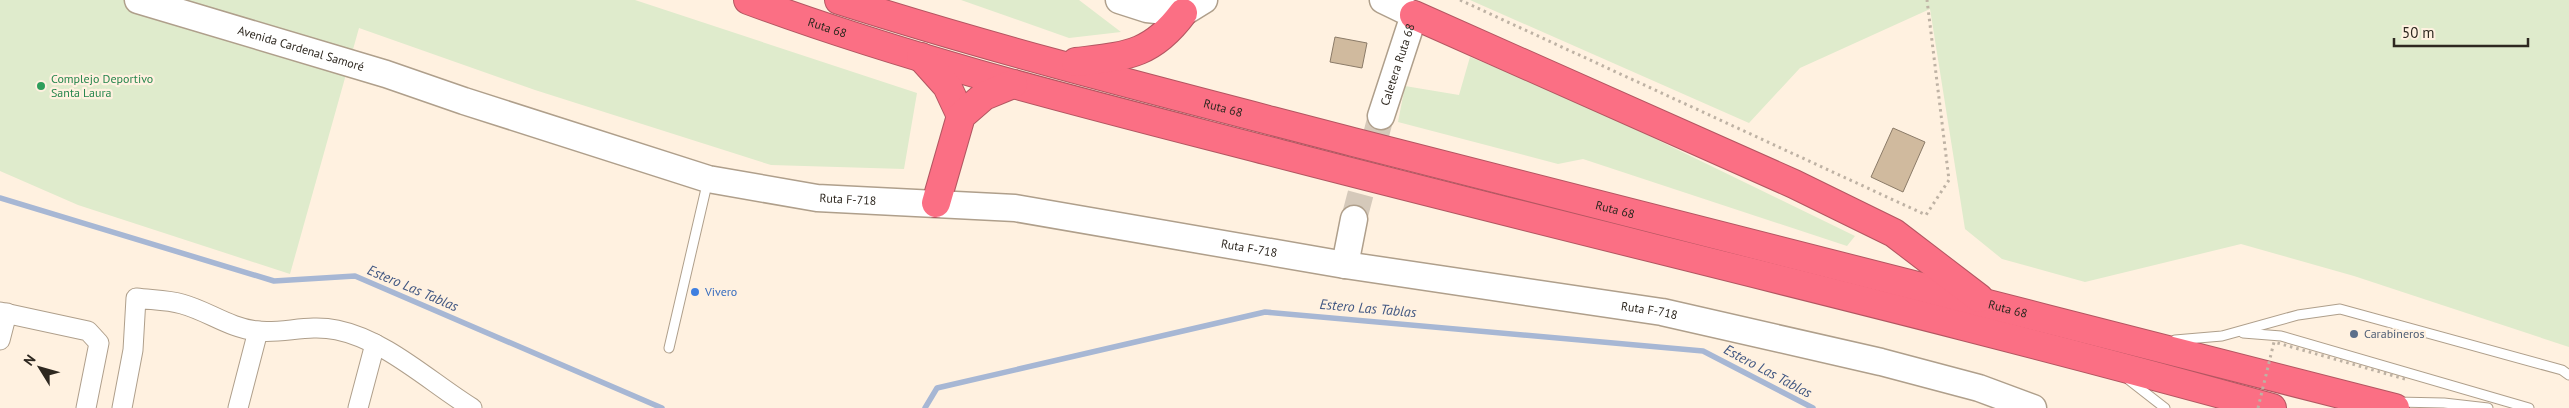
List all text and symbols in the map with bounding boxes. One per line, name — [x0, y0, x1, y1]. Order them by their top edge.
street label: Ruta 68 — [806, 14, 849, 41]
scale bar — [2394, 15, 2528, 47]
street label: Avenida Cardenal Samoré — [236, 22, 366, 74]
street label: Caletera Ruta 68 — [1377, 22, 1418, 107]
text: 50 m — [2402, 23, 2435, 42]
place label: Complejo Deportivo Santa Laura — [51, 71, 153, 100]
marker: Complejo Deportivo Santa Laura — [35, 80, 47, 92]
street label: Ruta 68 — [1202, 95, 1244, 120]
street label: Ruta F-718 — [819, 190, 877, 208]
street label: Ruta 68 — [1594, 197, 1636, 221]
street label: Ruta F-718 — [1220, 236, 1279, 260]
water label: Estero Las Tablas — [365, 261, 462, 315]
place label: Vivero — [704, 284, 737, 299]
marker: Vivero — [689, 286, 701, 298]
water label: Estero Las Tablas — [1319, 295, 1418, 321]
street label: Ruta 68 — [1987, 296, 2029, 321]
street label: Ruta F-718 — [1620, 298, 1679, 322]
place label: Carabineros — [2364, 326, 2425, 341]
marker: Carabineros — [2348, 328, 2360, 340]
water label: Estero Las Tablas — [1721, 340, 1815, 402]
north arrow — [15, 343, 65, 393]
text: N — [20, 351, 40, 369]

